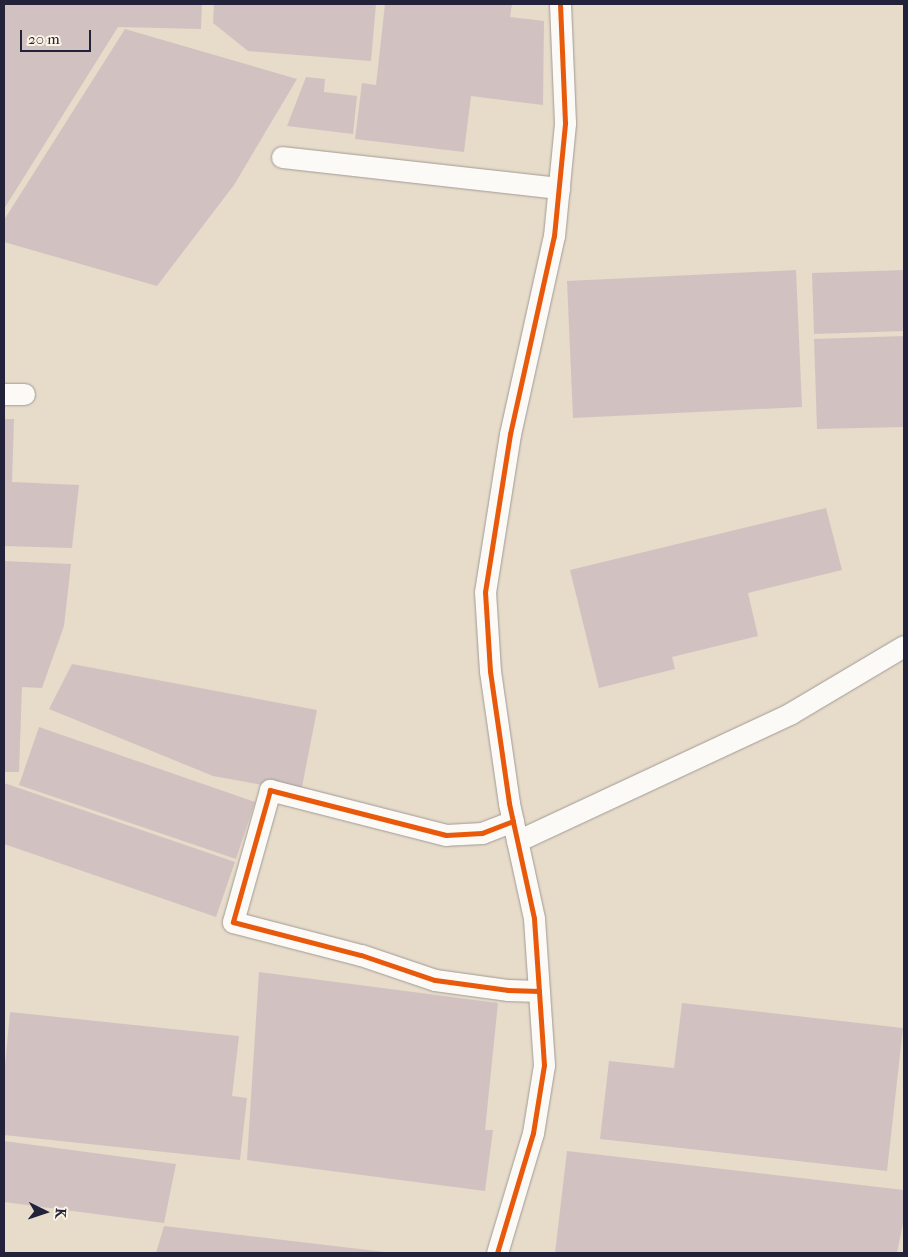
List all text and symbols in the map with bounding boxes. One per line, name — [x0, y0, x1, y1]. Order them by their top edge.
scale bar — [22, 20, 94, 52]
text: 20 m — [28, 30, 60, 48]
north arrow — [20, 1187, 70, 1237]
text: K — [52, 1207, 69, 1219]

